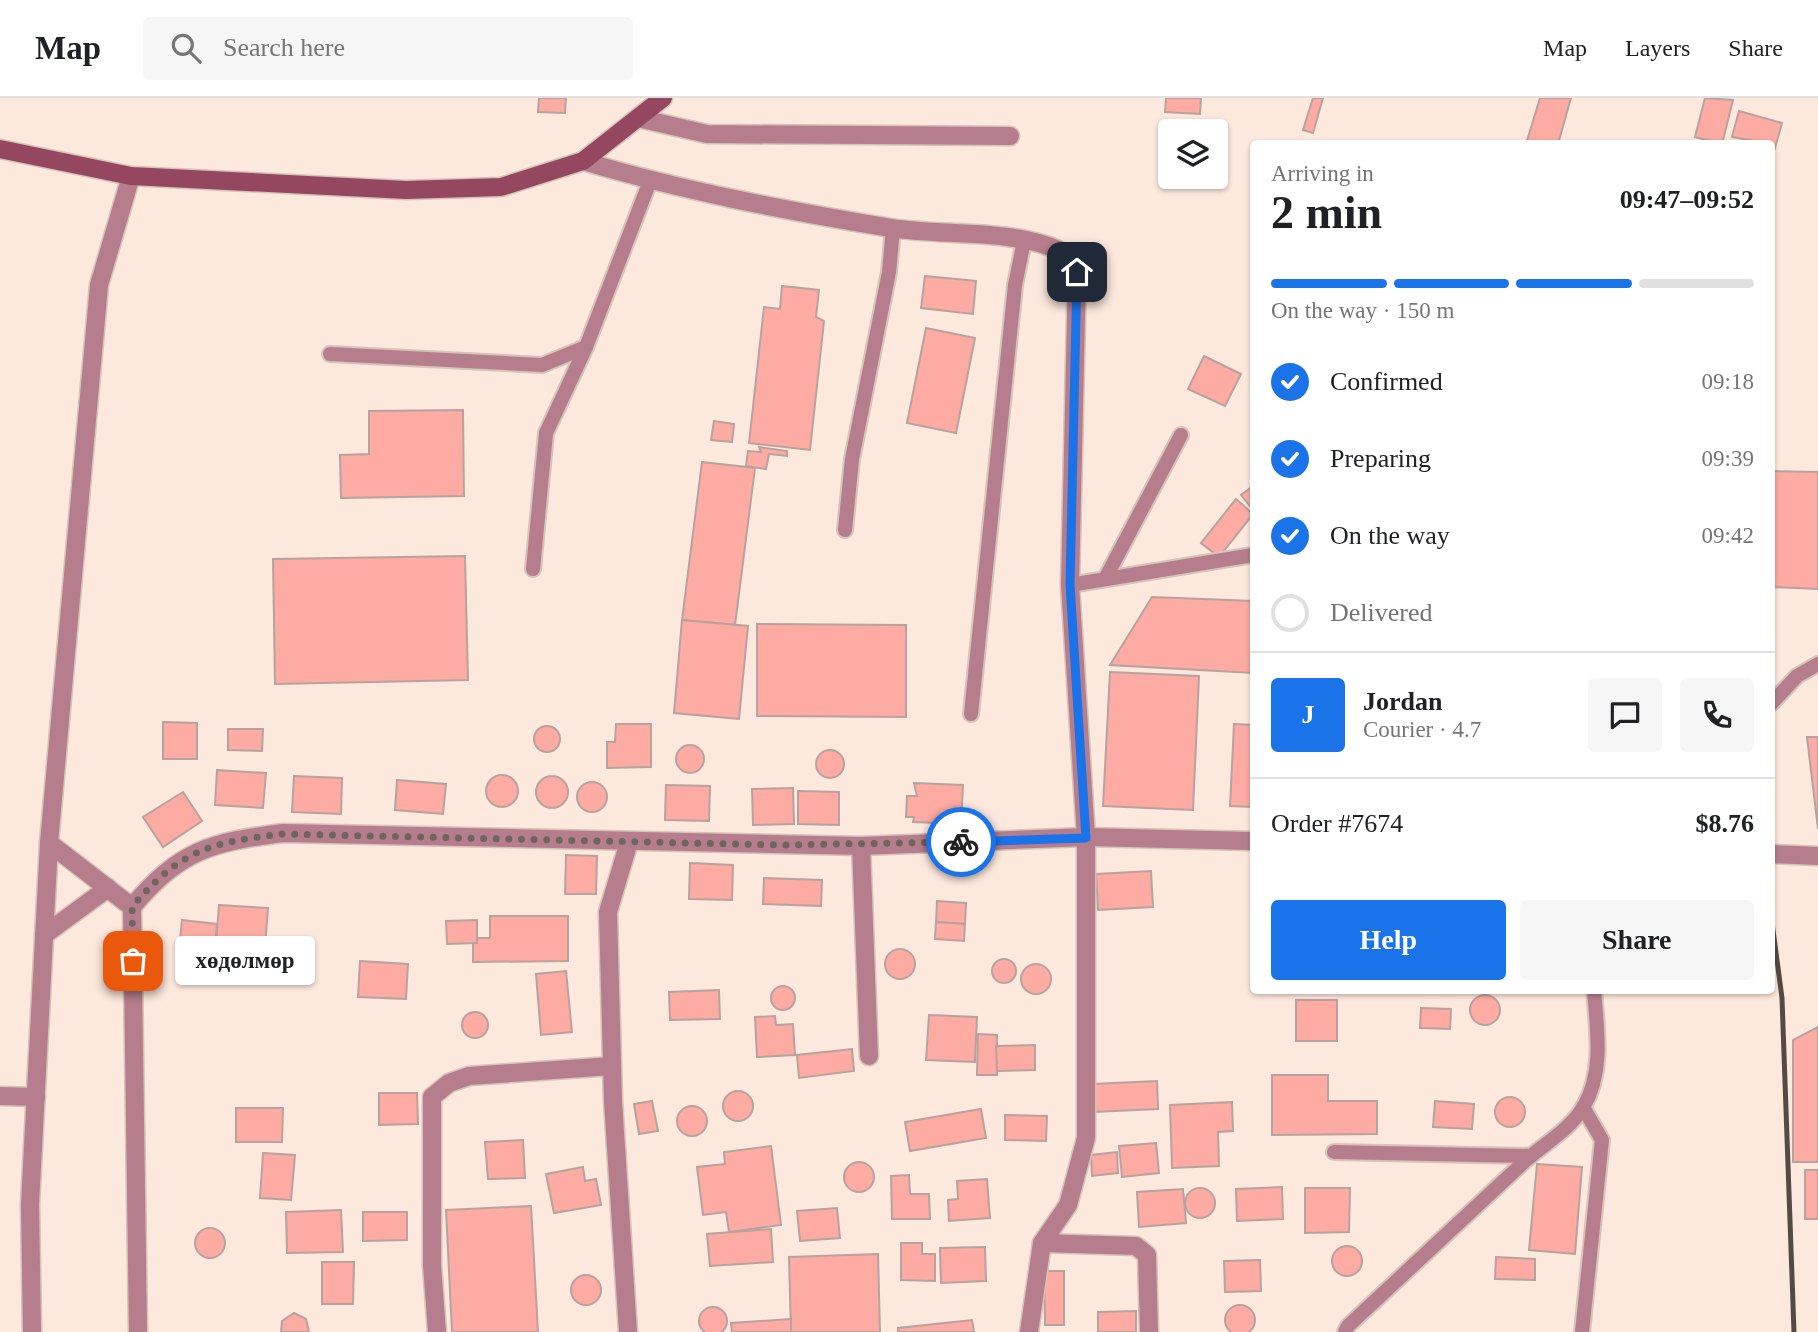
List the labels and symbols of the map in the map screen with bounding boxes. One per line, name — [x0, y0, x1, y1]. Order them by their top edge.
pin — [1047, 242, 1107, 302]
courier — [926, 807, 996, 877]
pin — [103, 931, 163, 991]
callout: хөдөлмөр — [175, 936, 315, 986]

